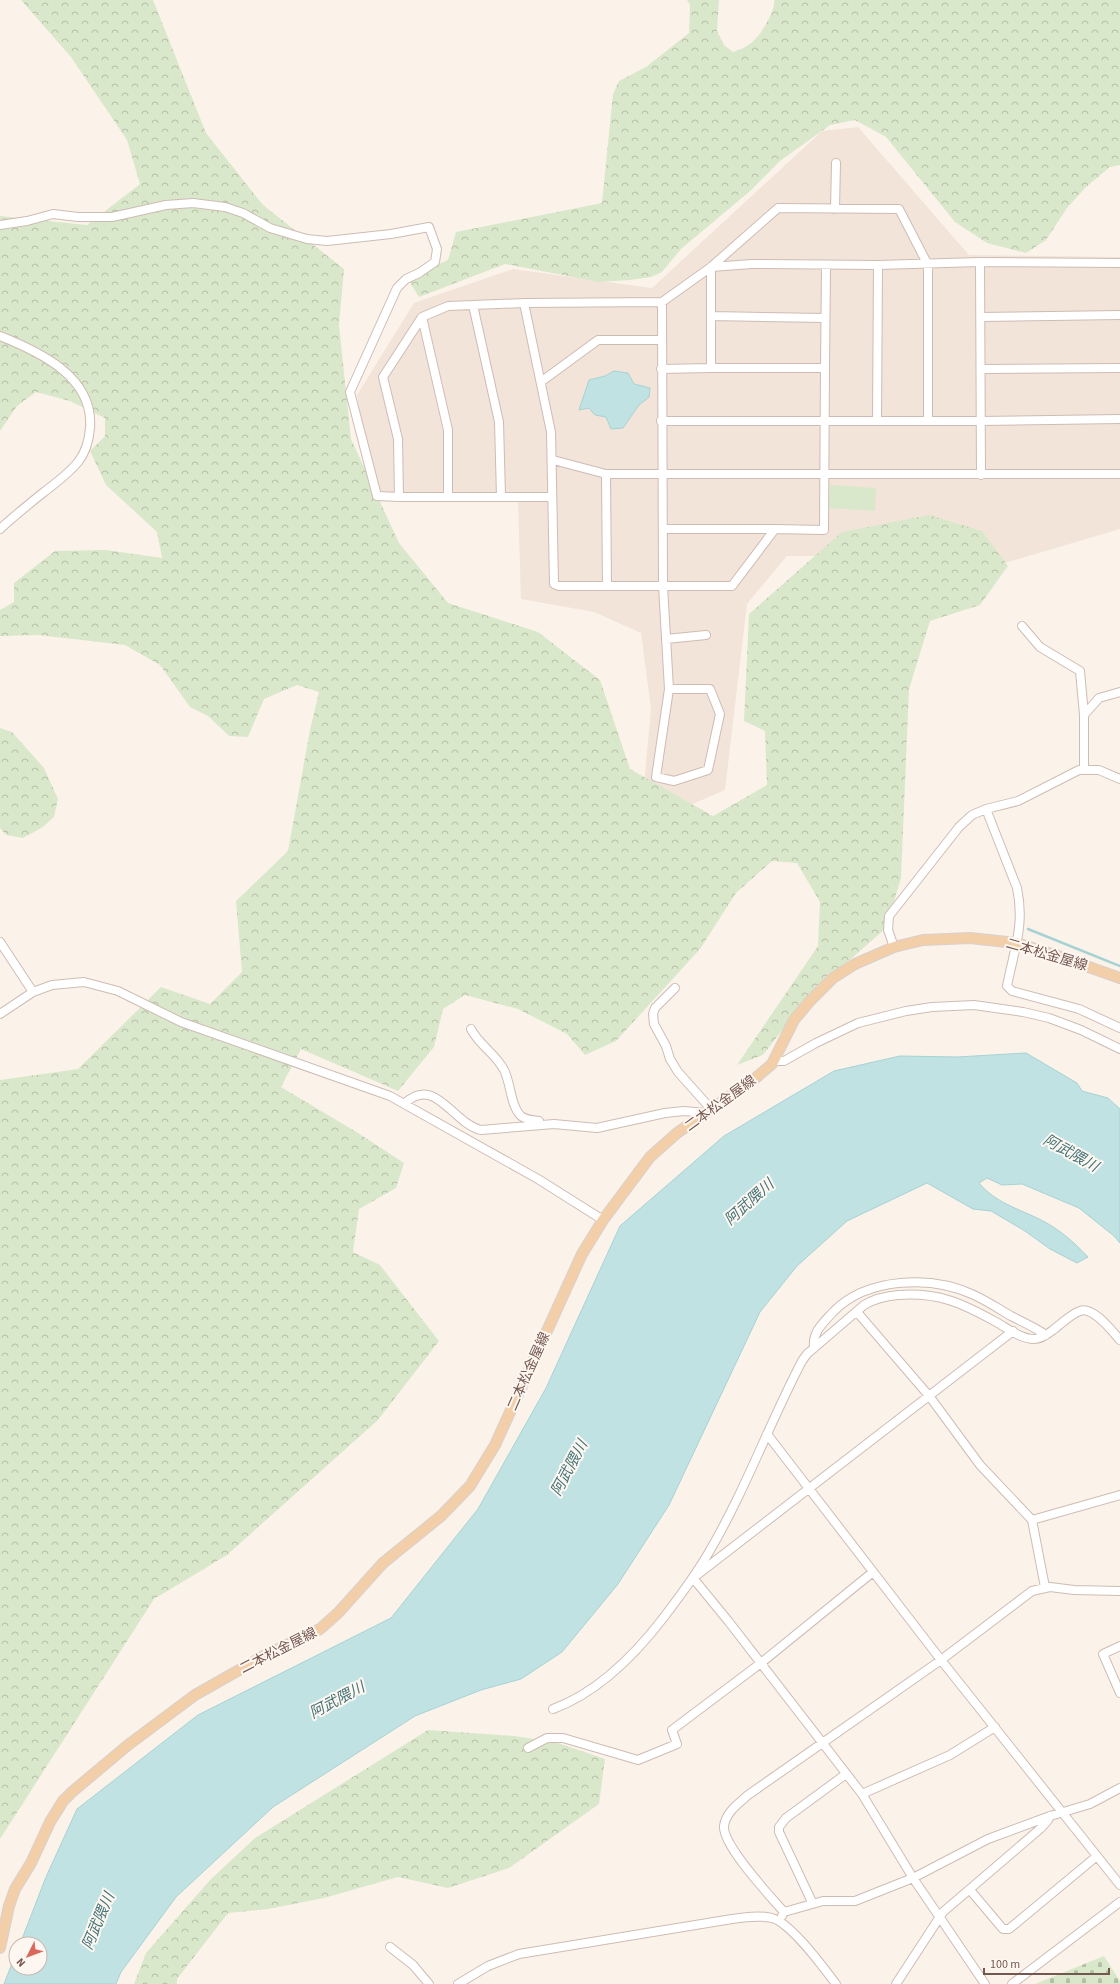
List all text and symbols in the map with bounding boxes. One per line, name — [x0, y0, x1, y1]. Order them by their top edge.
street label: 二本松金屋線 — [1004, 934, 1090, 976]
street label: 二本松金屋線 — [681, 1071, 760, 1137]
water label: 阿武隈川 — [1039, 1130, 1104, 1178]
water label: 阿武隈川 — [720, 1173, 780, 1230]
street label: 二本松金屋線 — [503, 1329, 555, 1414]
water label: 阿武隈川 — [546, 1435, 594, 1500]
street label: 二本松金屋線 — [236, 1623, 320, 1679]
water label: 阿武隈川 — [306, 1676, 370, 1724]
water label: 阿武隈川 — [77, 1888, 121, 1953]
north arrow — [8, 1936, 48, 1976]
scale bar — [984, 1950, 1109, 1976]
text: N — [13, 1955, 29, 1970]
text: 100 m — [990, 1956, 1020, 1973]

